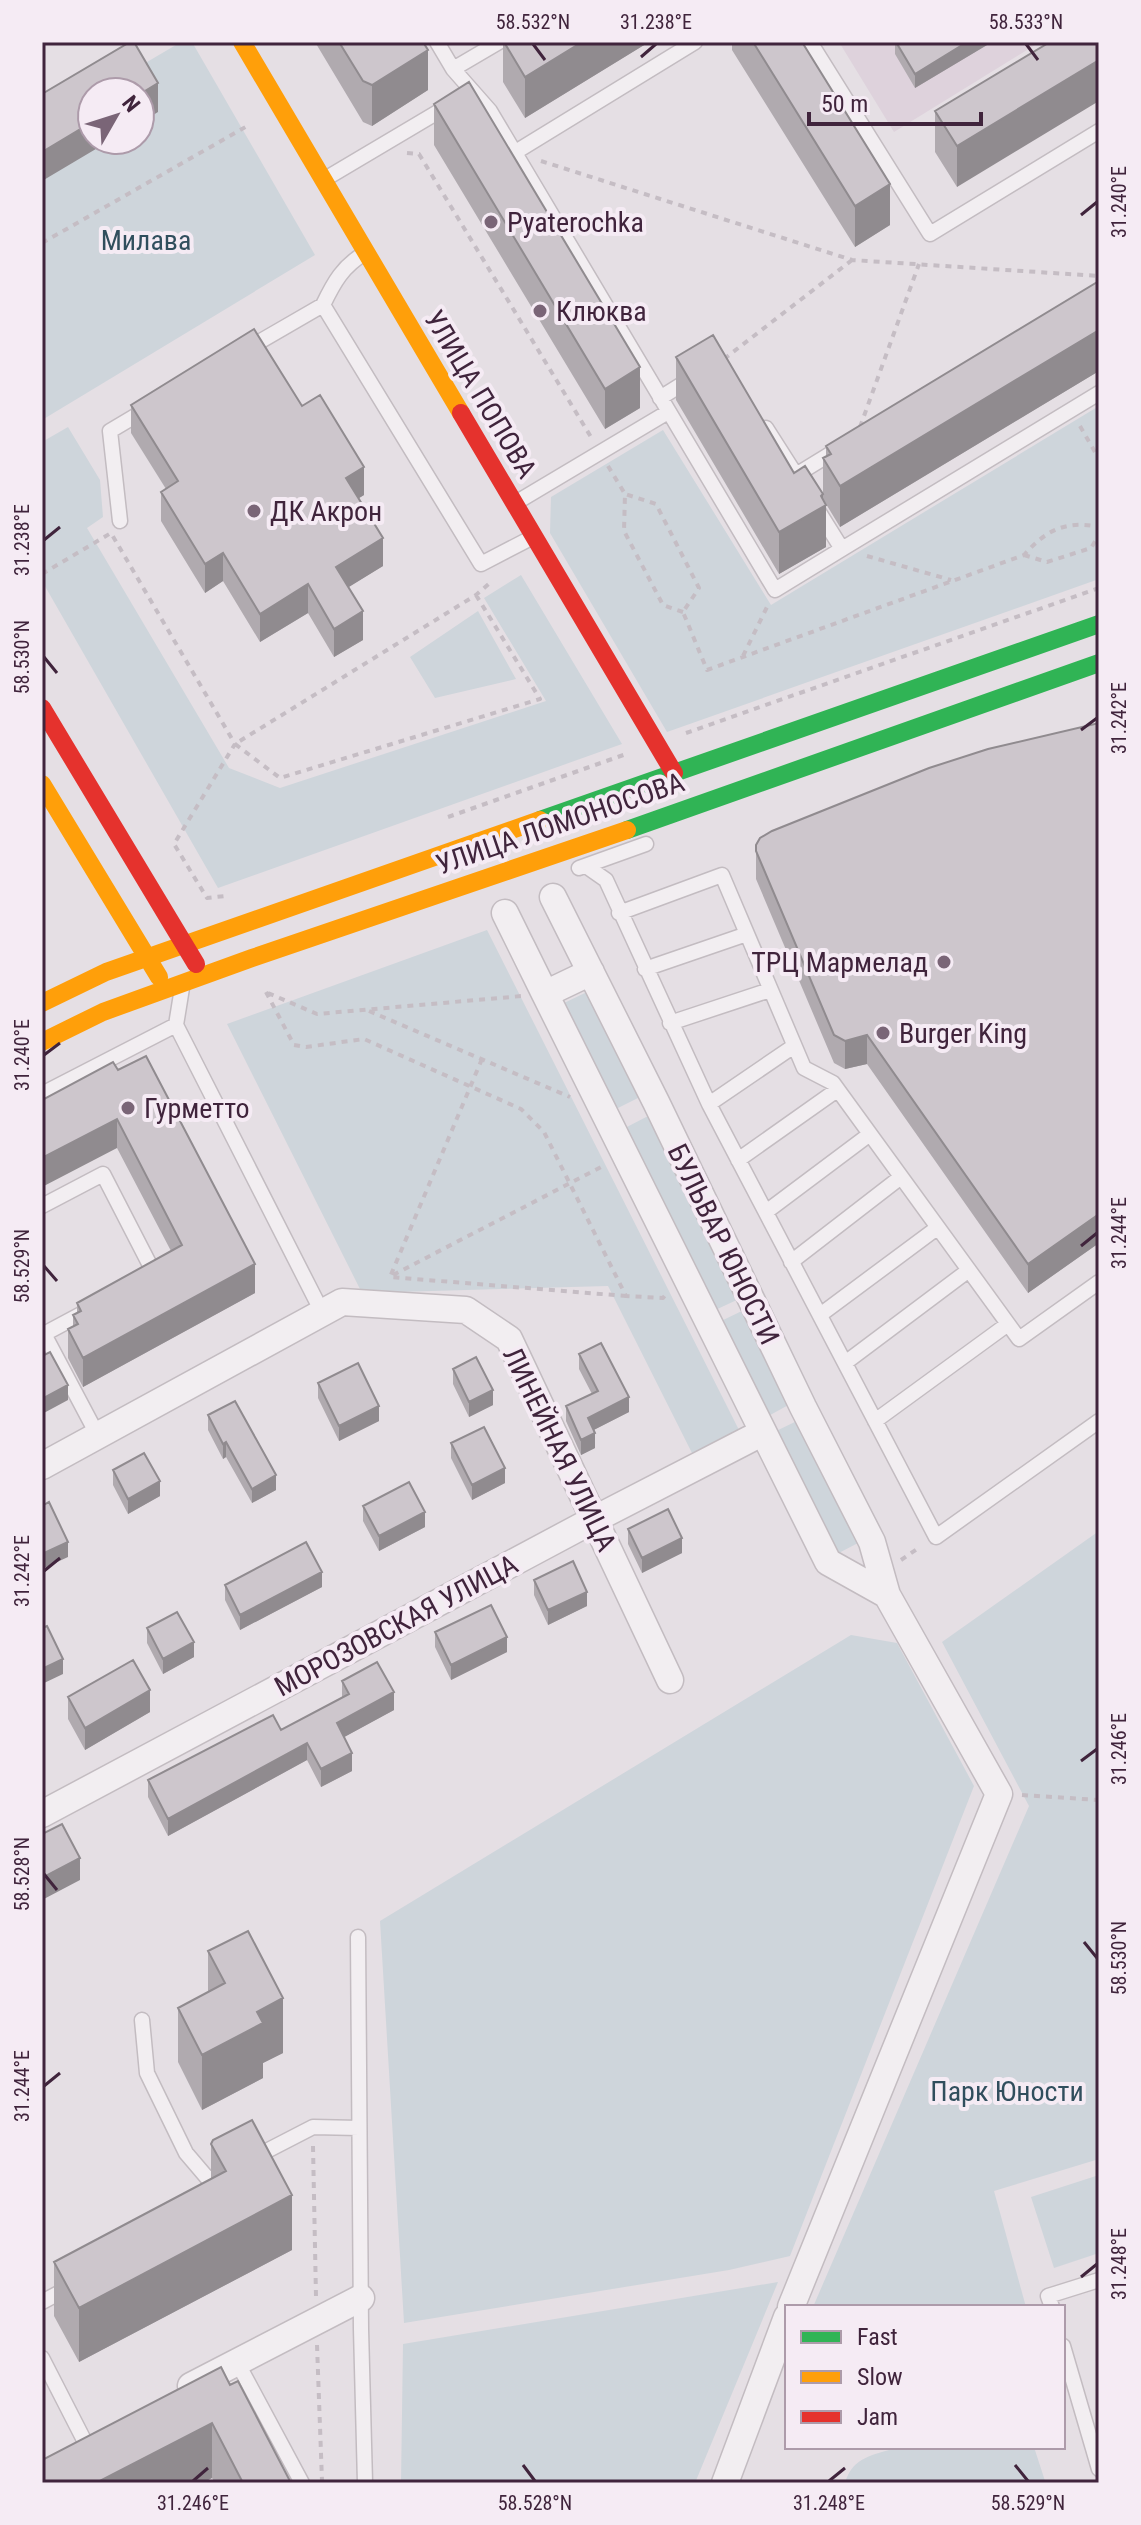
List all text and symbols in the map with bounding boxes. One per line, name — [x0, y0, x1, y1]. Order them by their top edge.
text: 58.532°N — [496, 10, 570, 34]
text: 31.238°E — [620, 10, 692, 34]
text: 58.533°N — [989, 10, 1063, 34]
north arrow — [76, 76, 156, 156]
scale bar — [809, 76, 981, 126]
text: 50 m — [821, 90, 868, 118]
text: N — [117, 91, 145, 117]
text: 31.240°E — [1107, 166, 1131, 238]
place label: Pyaterochka — [507, 206, 644, 239]
marker: Pyaterochka — [482, 213, 500, 231]
park label: Милава — [101, 224, 191, 257]
place label: Клюква — [556, 295, 647, 328]
marker: Клюква — [531, 302, 549, 320]
street label: УЛИЦА ПОПОВА — [418, 304, 544, 484]
place label: ДК Акрон — [270, 495, 382, 528]
marker: ДК Акрон — [245, 502, 263, 520]
text: 31.238°E — [10, 504, 34, 576]
text: 58.530°N — [10, 620, 34, 694]
text: 31.242°E — [1107, 682, 1131, 754]
street label: УЛИЦА ЛОМОНОСОВА — [432, 765, 689, 881]
place label: ТРЦ Мармелад — [751, 946, 928, 979]
marker: ТРЦ Мармелад — [935, 953, 953, 971]
place label: Burger King — [899, 1017, 1027, 1050]
text: 31.240°E — [10, 1019, 34, 1091]
marker: Burger King — [874, 1024, 892, 1042]
place label: Гурметто — [144, 1092, 250, 1125]
marker: Гурметто — [119, 1099, 137, 1117]
street label: БУЛЬВАР ЮНОСТИ — [661, 1139, 786, 1350]
text: 31.244°E — [1107, 1197, 1131, 1269]
text: 58.529°N — [10, 1229, 34, 1303]
street label: ЛИНЕЙНАЯ УЛИЦА — [496, 1342, 623, 1557]
text: 31.242°E — [10, 1535, 34, 1607]
street label: МОРОЗОВСКАЯ УЛИЦА — [269, 1547, 523, 1703]
text: 31.246°E — [1107, 1713, 1131, 1785]
text: 58.528°N — [10, 1837, 34, 1911]
text: 58.530°N — [1107, 1921, 1131, 1995]
text: 31.244°E — [10, 2050, 34, 2122]
park label: Парк Юности — [930, 2075, 1084, 2108]
text: 31.248°E — [1107, 2228, 1131, 2300]
legend — [785, 2305, 1065, 2449]
text: Fast — [857, 2323, 898, 2351]
text: Slow — [857, 2363, 903, 2391]
text: Jam — [857, 2403, 898, 2431]
text: 31.246°E — [157, 2491, 229, 2515]
text: 58.528°N — [498, 2491, 572, 2515]
text: 31.248°E — [793, 2491, 865, 2515]
text: 58.529°N — [991, 2491, 1065, 2515]

